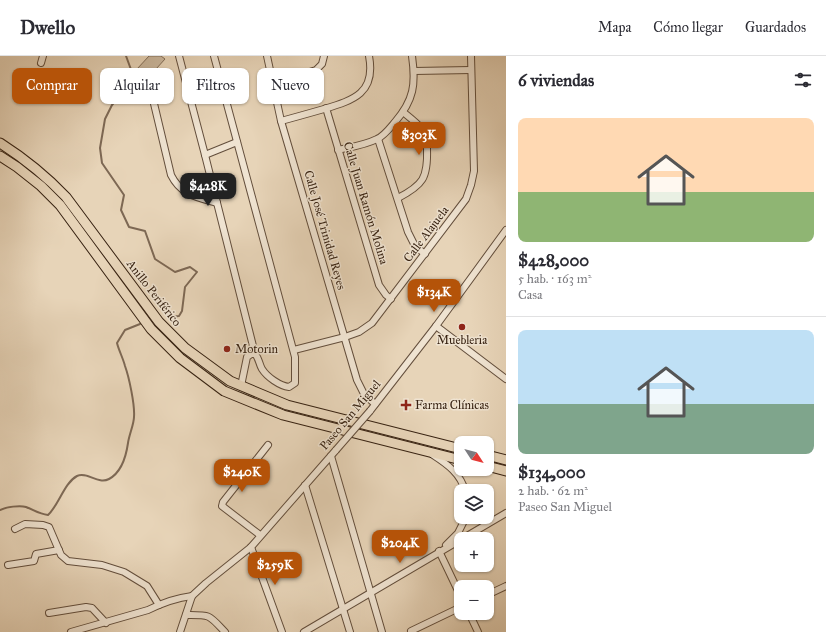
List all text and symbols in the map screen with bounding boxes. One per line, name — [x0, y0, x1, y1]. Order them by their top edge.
text: Dwello — [20, 16, 75, 39]
text: Mapa — [598, 19, 631, 36]
text: Cómo llegar — [653, 19, 723, 36]
text: Guardados — [745, 19, 806, 36]
chip: Comprar — [12, 68, 92, 104]
chip: Alquilar — [100, 68, 174, 104]
chip: Filtros — [182, 68, 249, 104]
chip: Nuevo — [257, 68, 324, 104]
icon: filters — [792, 69, 814, 91]
text: 6 viviendas — [518, 70, 594, 91]
pin: $303K — [391, 122, 447, 156]
text: $303K — [402, 127, 437, 143]
street label: Calle Juan Ramón Molina — [340, 140, 392, 267]
icon: home — [630, 144, 702, 216]
street label: Calle José Trinidad Reyes — [300, 169, 349, 291]
pin: $428K — [180, 173, 236, 207]
text: $428K — [189, 178, 227, 194]
street label: Calle Alajuela — [400, 203, 452, 265]
text: $428,000 — [518, 250, 589, 271]
street label: Anillo Periférico — [123, 256, 184, 329]
text: 5 hab. · 163 m² — [518, 271, 591, 287]
pin: $134K — [406, 279, 462, 313]
text: $134K — [417, 284, 451, 300]
text: Casa — [518, 287, 543, 303]
marker: Muebleria — [457, 322, 467, 332]
place label: Muebleria — [437, 333, 488, 347]
place label: Motorin — [235, 342, 279, 356]
marker: Motorin — [222, 344, 232, 354]
icon: home — [630, 356, 702, 428]
street label: Paseo San Miguel — [317, 377, 385, 453]
place label: Farma Clínicas — [415, 398, 489, 412]
marker: Farma Clínicas — [400, 399, 412, 411]
north arrow — [454, 436, 494, 476]
map controls — [454, 436, 494, 620]
pin: $240K — [214, 459, 270, 493]
text: $134,000 — [518, 462, 586, 483]
text: $240K — [223, 464, 261, 480]
text: 2 hab. · 62 m² — [518, 483, 588, 499]
button: layers — [454, 484, 494, 524]
text: Paseo San Miguel — [518, 499, 612, 515]
pin: $204K — [372, 530, 428, 564]
button: + — [454, 532, 494, 572]
text: $204K — [381, 535, 419, 551]
pin: $259K — [247, 552, 303, 586]
text: $259K — [257, 557, 293, 573]
button: − — [454, 580, 494, 620]

